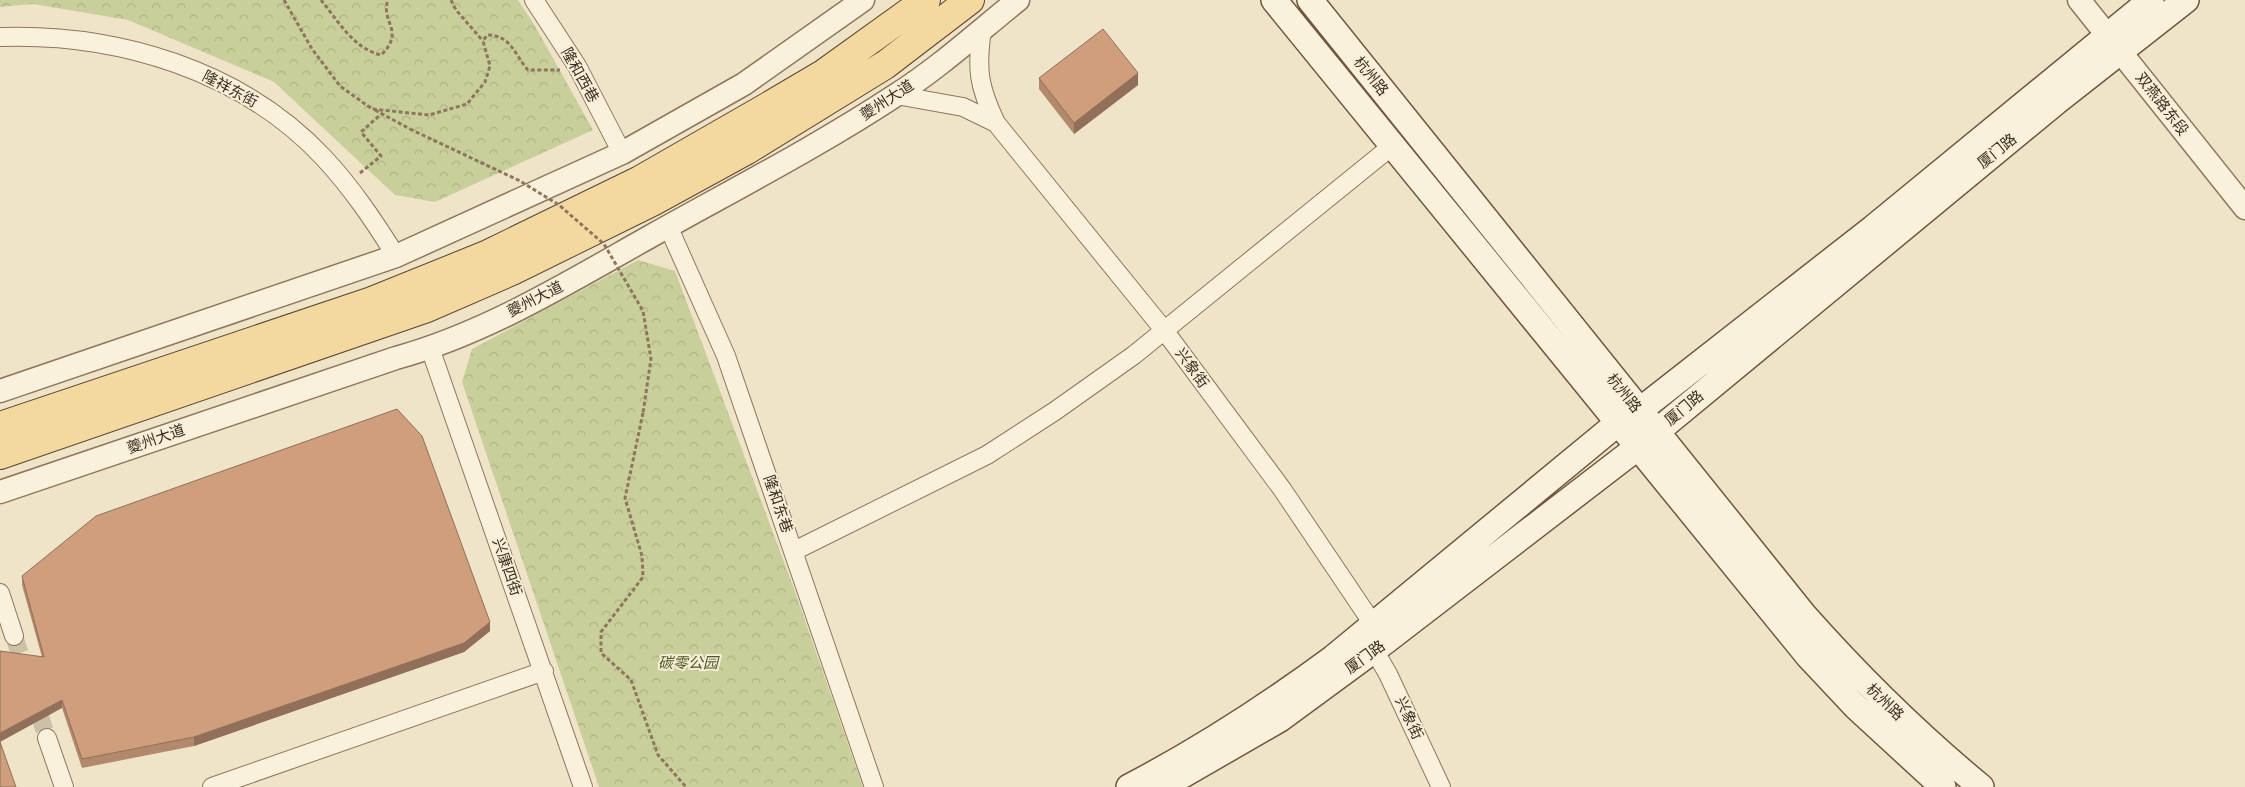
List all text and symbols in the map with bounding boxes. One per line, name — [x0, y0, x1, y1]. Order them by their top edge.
street label: 隆和西巷 — [558, 44, 603, 106]
street label: 杭州路 — [1350, 52, 1393, 99]
street label: 隆祥东街 — [199, 66, 261, 111]
street label: 双燕路东段 — [2132, 68, 2193, 139]
street label: 夔州大道 — [856, 75, 917, 124]
street label: 厦门路 — [1973, 129, 2020, 172]
street label: 夔州大道 — [504, 276, 566, 321]
street label: 兴象街 — [1171, 344, 1213, 391]
street label: 杭州路 — [1603, 369, 1646, 416]
street label: 厦门路 — [1660, 386, 1707, 429]
street label: 夔州大道 — [124, 420, 187, 457]
street label: 隆和东巷 — [760, 472, 797, 535]
street label: 兴康四街 — [489, 535, 526, 598]
street label: 厦门路 — [1341, 636, 1388, 678]
park label: 碳零公园 — [658, 653, 720, 672]
street label: 杭州路 — [1863, 679, 1908, 724]
street label: 兴象街 — [1391, 693, 1428, 742]

